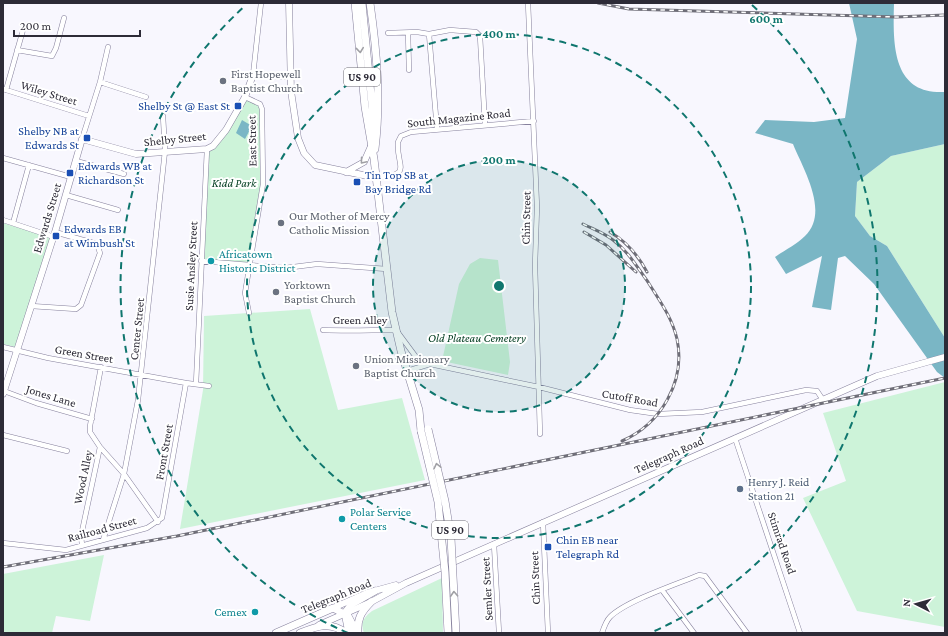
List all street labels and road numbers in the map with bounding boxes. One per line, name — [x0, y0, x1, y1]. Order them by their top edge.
road number: US 90 — [344, 68, 380, 86]
street label: Wiley Street — [19, 78, 80, 109]
street label: South Magazine Road — [407, 106, 512, 130]
street label: East Street — [245, 114, 259, 167]
street label: Shelby Street — [143, 129, 208, 149]
street label: Edwards Street — [30, 180, 65, 255]
street label: Chin Street — [519, 190, 533, 245]
street label: Susie Ansley Street — [182, 220, 200, 311]
street label: Center Street — [127, 296, 147, 361]
street label: Green Alley — [333, 313, 388, 327]
street label: Green Street — [54, 342, 115, 366]
street label: Jones Lane — [23, 381, 78, 410]
street label: Cutoff Road — [601, 386, 660, 410]
street label: Front Street — [152, 422, 176, 481]
street label: Telegraph Road — [632, 433, 706, 477]
street label: Wood Alley — [70, 448, 96, 505]
street label: Stimrad Road — [765, 510, 799, 577]
street label: Railroad Street — [66, 513, 139, 545]
road number: US 90 — [432, 521, 468, 539]
street label: Chin Street — [527, 550, 543, 605]
street label: Semler Street — [478, 556, 496, 621]
street label: Telegraph Road — [299, 575, 374, 616]

